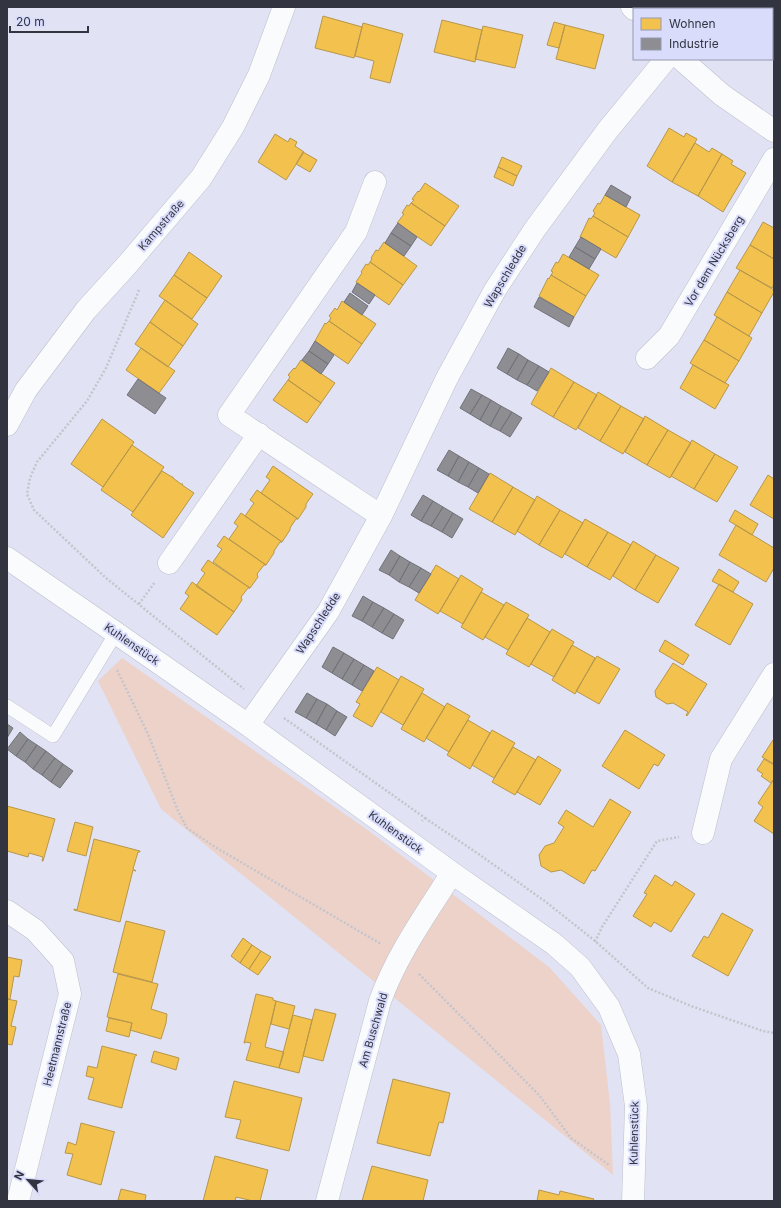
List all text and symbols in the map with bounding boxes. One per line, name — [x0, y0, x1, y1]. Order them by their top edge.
scale bar — [10, 8, 88, 34]
legend — [633, 8, 773, 60]
text: 20 m — [16, 14, 45, 29]
text: Wohnen — [669, 16, 716, 31]
text: Industrie — [669, 36, 719, 51]
street label: Kampstraße — [135, 197, 187, 253]
street label: Vor dem Nücksberg — [681, 213, 747, 309]
street label: Wapschledde — [481, 242, 529, 310]
street label: Wapschledde — [293, 590, 343, 656]
street label: Kuhlenstück — [102, 620, 162, 668]
street label: Kuhlenstück — [366, 808, 426, 856]
street label: Am Buschwald — [356, 991, 390, 1069]
street label: Heetmannstraße — [40, 1000, 74, 1088]
street label: Kuhlenstück — [626, 1101, 642, 1165]
north arrow — [8, 1160, 48, 1200]
text: N — [11, 1169, 27, 1182]

